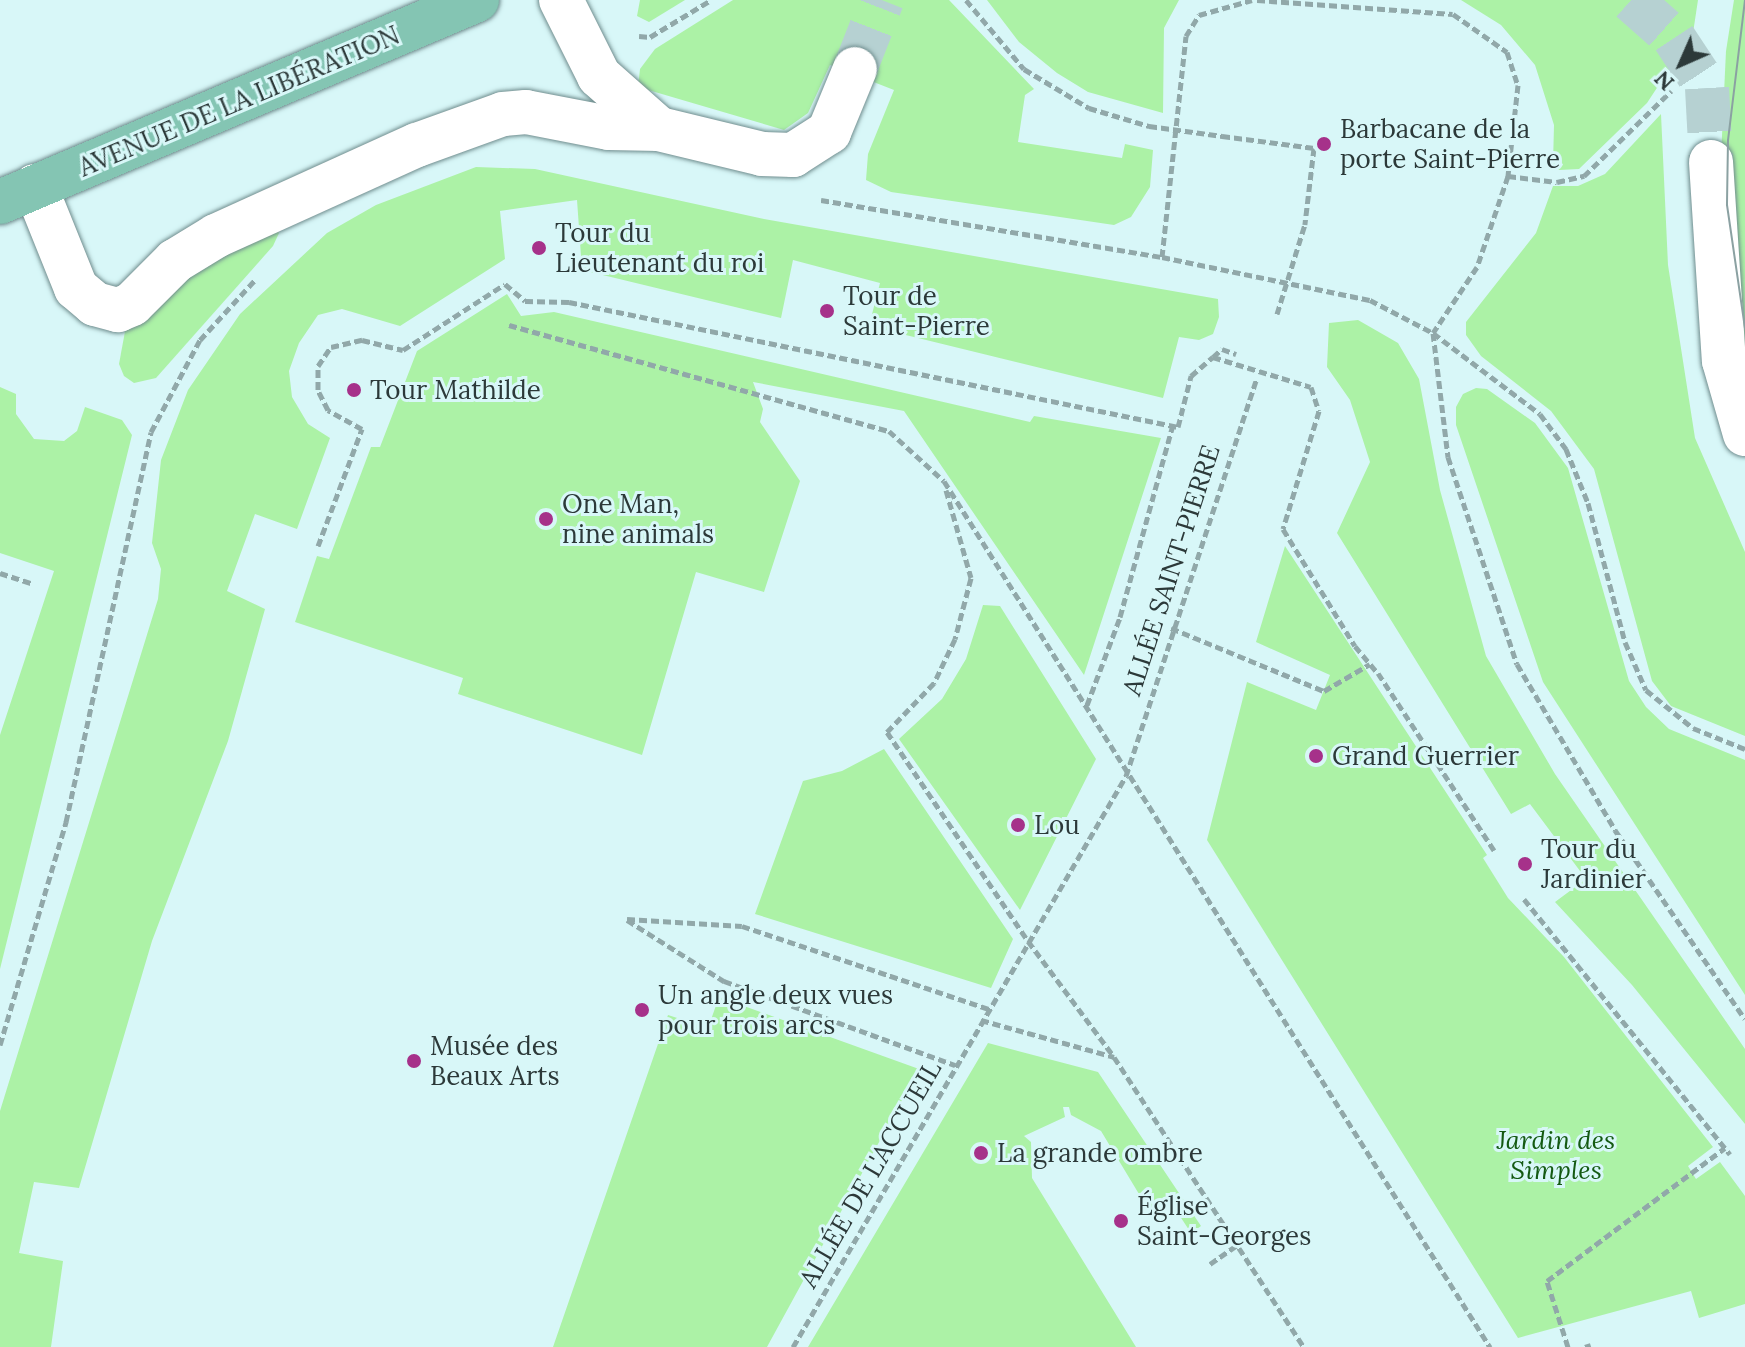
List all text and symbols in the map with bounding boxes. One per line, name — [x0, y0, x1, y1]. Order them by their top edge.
street label: AVENUE DE LA LIBÉRATION — [74, 19, 404, 183]
north arrow — [1641, 24, 1721, 104]
text: N — [1648, 65, 1680, 97]
place label: Barbacane de la porte Saint-Pierre — [1340, 113, 1560, 174]
marker: Barbacane de la porte Saint-Pierre — [1315, 135, 1333, 153]
place label: Tour du Lieutenant du roi — [555, 217, 764, 278]
marker: Tour du Lieutenant du roi — [530, 239, 548, 257]
place label: Tour de Saint-Pierre — [843, 280, 990, 342]
marker: Tour de Saint-Pierre — [818, 302, 836, 320]
place label: Tour Mathilde — [370, 374, 541, 406]
marker: Tour Mathilde — [345, 381, 363, 399]
street label: ALLÉE SAINT-PIERRE — [1116, 441, 1226, 699]
place label: One Man, nine animals — [562, 488, 714, 550]
marker: One Man, nine animals — [537, 510, 555, 528]
place label: Grand Guerrier — [1332, 740, 1519, 772]
marker: Grand Guerrier — [1307, 747, 1325, 765]
place label: Lou — [1034, 809, 1080, 841]
marker: Lou — [1009, 816, 1027, 834]
place label: Tour du Jardinier — [1541, 833, 1646, 894]
marker: Tour du Jardinier — [1516, 855, 1534, 873]
place label: Un angle deux vues pour trois arcs — [658, 979, 893, 1040]
marker: Un angle deux vues pour trois arcs — [633, 1001, 651, 1019]
place label: Musée des Beaux Arts — [430, 1030, 559, 1092]
marker: Musée des Beaux Arts — [405, 1052, 423, 1070]
street label: ALLÉE DE L'ACCUEIL — [792, 1055, 948, 1293]
park label: Jardin des Simples — [1497, 1124, 1615, 1186]
place label: La grande ombre — [997, 1137, 1203, 1169]
marker: La grande ombre — [972, 1144, 990, 1162]
place label: Église Saint-Georges — [1137, 1190, 1311, 1252]
marker: Église Saint-Georges — [1112, 1212, 1130, 1230]

